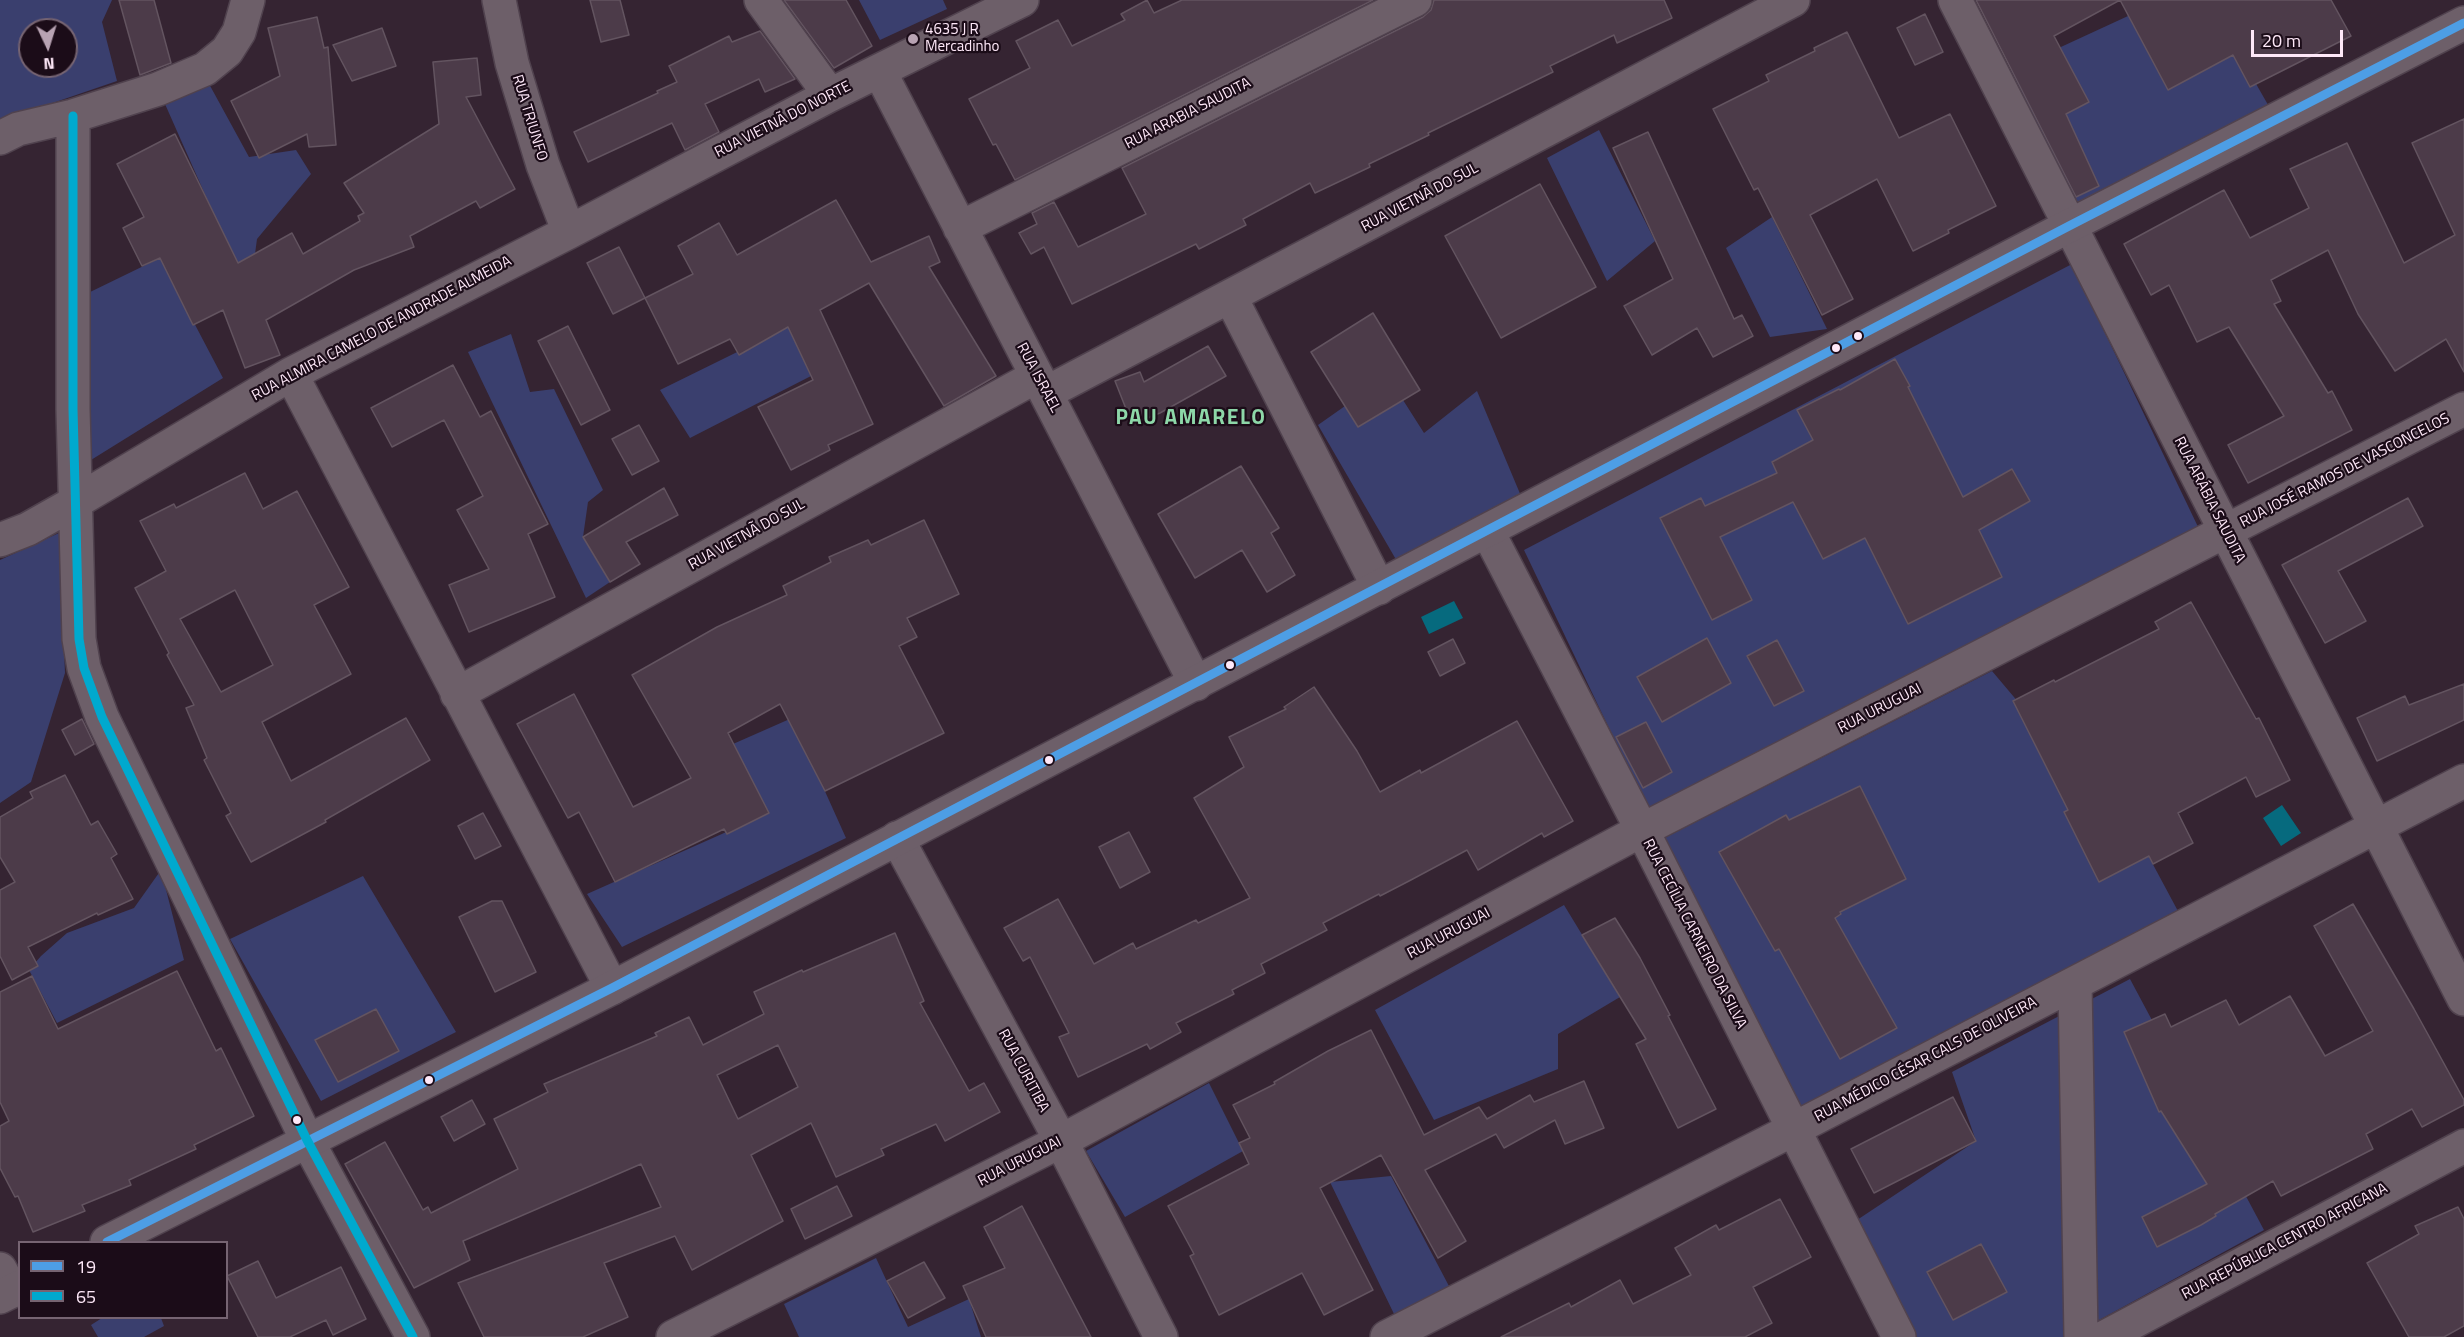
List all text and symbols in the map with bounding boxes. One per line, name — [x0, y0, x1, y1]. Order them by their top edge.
north arrow — [18, 18, 78, 78]
scale bar — [2254, 18, 2346, 56]
place label: 4635 J R Mercadinho — [925, 21, 999, 56]
text: 20 m — [2262, 27, 2301, 54]
marker: 4635 J R Mercadinho — [906, 32, 920, 46]
text: N — [43, 52, 55, 76]
street label: RUA TRIUNFO — [507, 73, 551, 163]
street label: RUA ARABIA SAUDITA — [1122, 74, 1254, 154]
street label: RUA VIETNÃ DO NORTE — [712, 78, 854, 162]
street label: RUA VIETNÃ DO SUL — [1358, 160, 1482, 236]
street label: RUA ALMIRA CAMELO DE ANDRADE ALMEIDA — [249, 253, 515, 405]
unlabelled marker — [1852, 330, 1864, 342]
street label: RUA ISRAEL — [1012, 340, 1064, 416]
unlabelled marker — [1830, 342, 1842, 354]
district label: PAU AMARELO — [1116, 406, 1266, 432]
street label: RUA JOSÉ RAMOS DE VASCONCELOS — [2237, 410, 2453, 532]
street label: RUA ARÁBIA SAUDITA — [2169, 434, 2249, 566]
street label: RUA VIETNÃ DO SUL — [686, 496, 808, 574]
unlabelled marker — [1224, 659, 1236, 671]
street label: RUA URUGUAI — [1835, 680, 1925, 738]
unlabelled marker — [1043, 754, 1055, 766]
street label: RUA CECÍLIA CARNEIRO DA SILVA — [1638, 836, 1750, 1032]
street label: RUA URUGUAI — [1405, 905, 1493, 963]
street label: RUA MÉDICO CÉSAR CALS DE OLIVEIRA — [1812, 994, 2040, 1126]
street label: RUA CURITIBA — [994, 1026, 1052, 1116]
unlabelled marker — [423, 1074, 435, 1086]
unlabelled marker — [291, 1114, 303, 1126]
street label: RUA URUGUAI — [975, 1133, 1065, 1191]
street label: RUA REPÚBLICA CENTRO AFRICANA — [2179, 1180, 2391, 1304]
legend — [18, 1241, 228, 1319]
text: 19 — [76, 1253, 96, 1280]
text: 65 — [76, 1283, 96, 1310]

